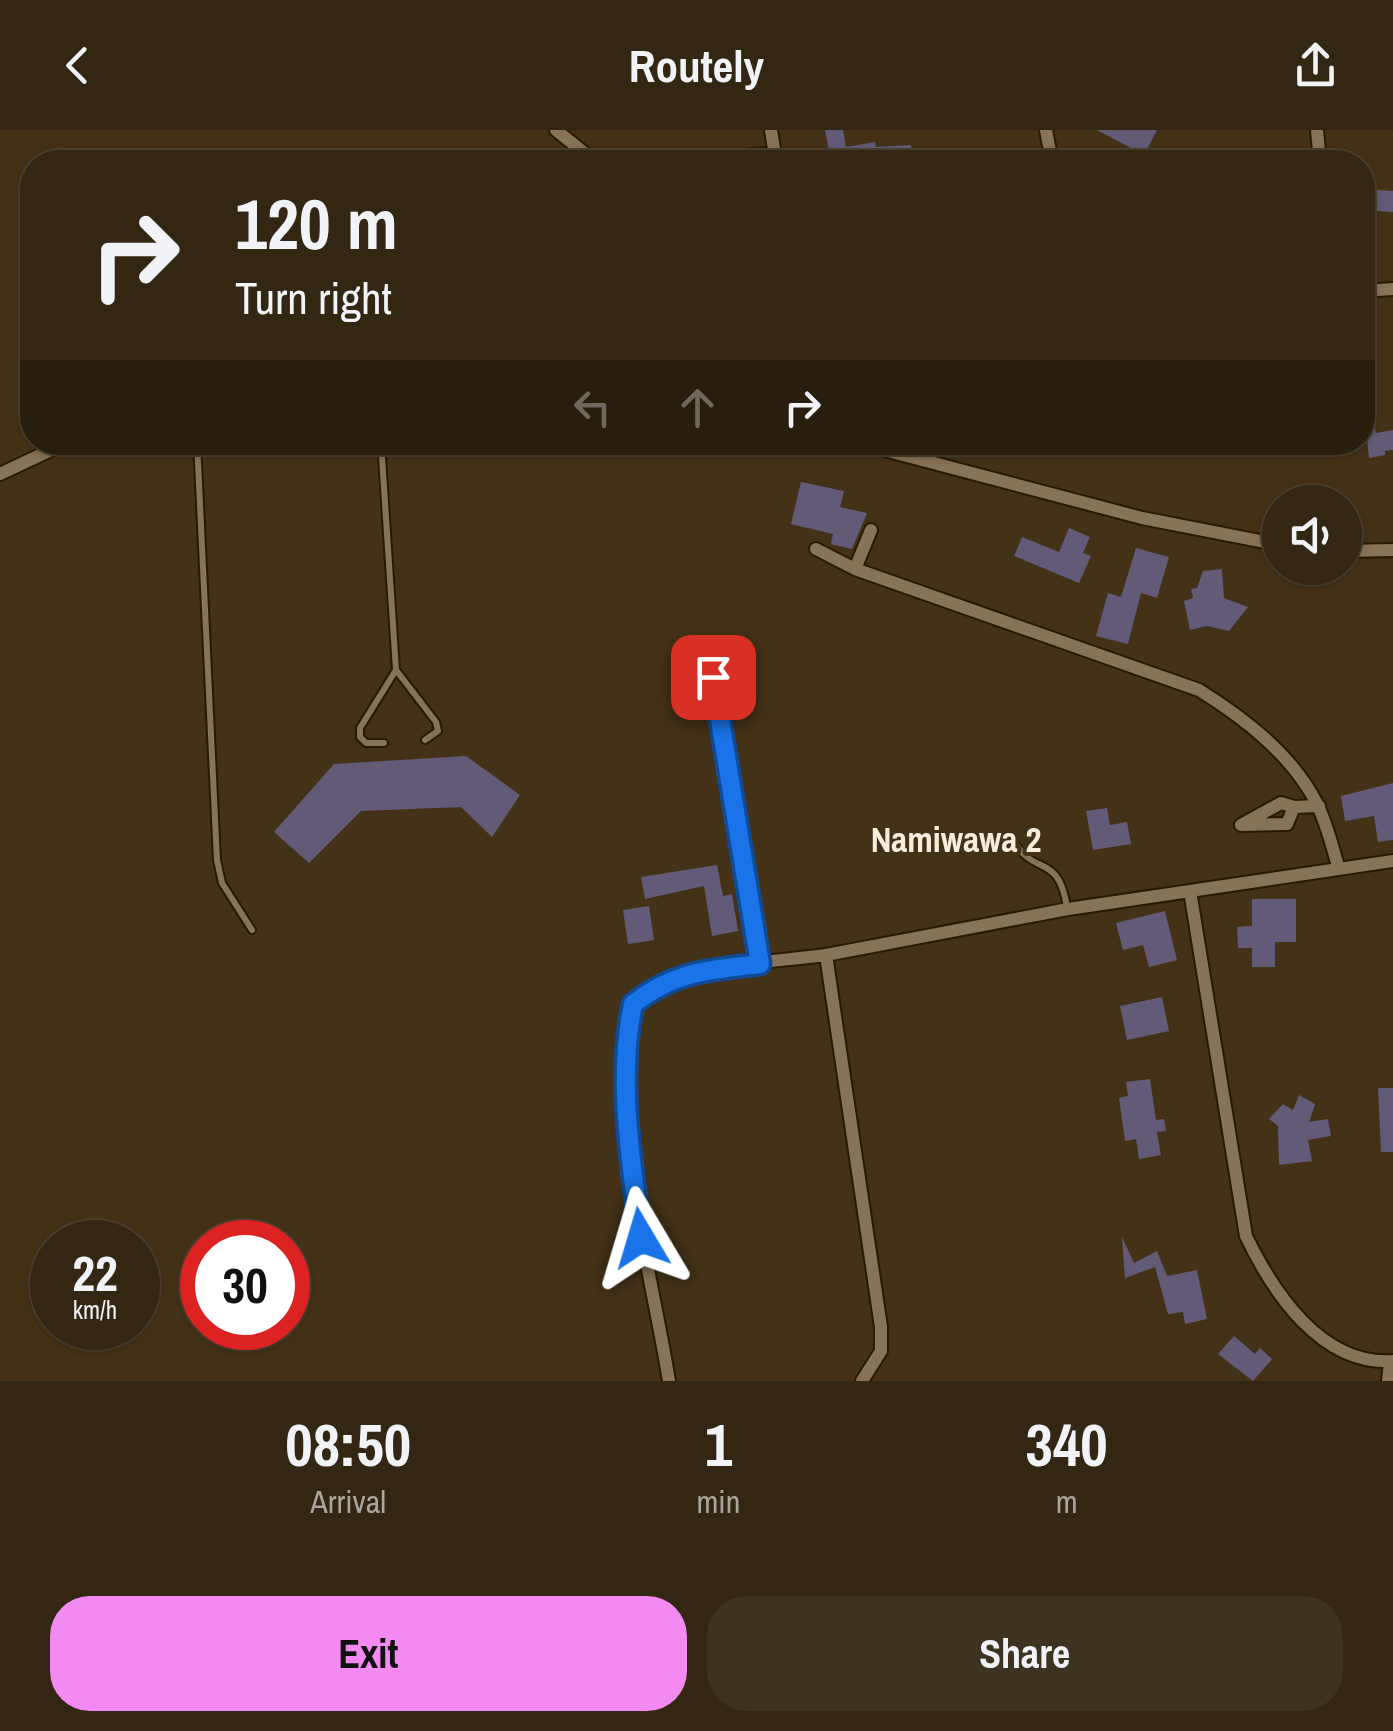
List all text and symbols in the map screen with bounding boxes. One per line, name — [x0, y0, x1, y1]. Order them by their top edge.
text: Routely — [629, 35, 764, 96]
icon: back — [50, 38, 105, 93]
icon: share — [1288, 38, 1343, 93]
text: 120 m — [235, 177, 398, 271]
icon: right — [70, 190, 200, 320]
text: Turn right — [235, 267, 392, 328]
icon: left — [565, 380, 620, 435]
icon: ahead — [670, 380, 725, 435]
icon: right — [775, 380, 830, 435]
map controls — [1262, 485, 1362, 585]
button: sound — [1262, 485, 1362, 585]
pin — [671, 635, 756, 720]
icon: arrive — [686, 650, 741, 705]
district label: Namiwawa 2 — [871, 816, 1041, 863]
position arrow — [589, 1186, 693, 1290]
speed limit sign: 30 — [180, 1220, 310, 1350]
text: 22 — [72, 1239, 118, 1307]
text: km/h — [73, 1293, 117, 1327]
text: 08:50 — [285, 1404, 411, 1485]
text: 1 — [705, 1404, 732, 1485]
text: 340 — [1026, 1404, 1108, 1485]
text: Arrival — [310, 1480, 386, 1523]
text: min — [696, 1480, 740, 1523]
text: m — [1056, 1480, 1078, 1523]
button: Exit — [50, 1596, 687, 1711]
button: Share — [707, 1596, 1343, 1711]

